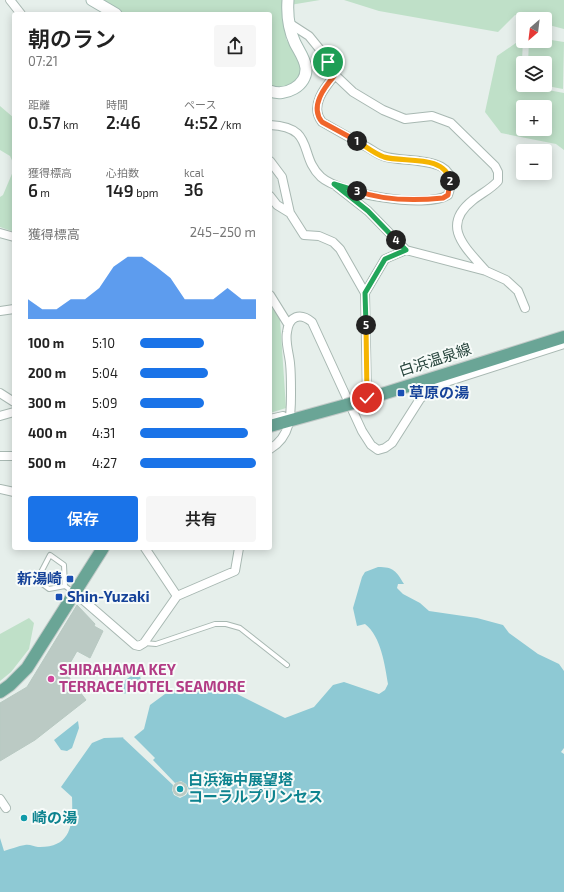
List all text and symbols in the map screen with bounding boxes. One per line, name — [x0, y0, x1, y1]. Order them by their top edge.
north arrow — [516, 12, 552, 48]
map controls — [516, 12, 552, 180]
text: 朝のラン — [28, 25, 116, 51]
button: share — [214, 25, 256, 67]
pin — [311, 45, 345, 79]
icon: arrive — [317, 51, 339, 73]
text: 07:21 — [28, 53, 58, 69]
button: layers — [516, 56, 552, 92]
text: 距離 — [28, 98, 50, 111]
text: 時間 — [106, 98, 128, 111]
text: ペース — [184, 98, 216, 111]
button: + — [516, 100, 552, 136]
text: 0.57 — [28, 112, 61, 132]
text: 2:46 — [106, 112, 141, 132]
text: 4:52 — [184, 112, 218, 132]
text: km — [61, 118, 78, 131]
text: /km — [218, 118, 241, 131]
pin: 1 — [347, 131, 367, 151]
text: 1 — [355, 134, 359, 147]
button: − — [516, 144, 552, 180]
text: 獲得標高 — [28, 166, 72, 179]
text: 心拍数 — [106, 166, 139, 179]
text: kcal — [184, 166, 204, 179]
pin: 2 — [440, 171, 460, 191]
text: 2 — [447, 174, 453, 187]
text: 36 — [184, 179, 203, 199]
text: 6 — [28, 180, 38, 200]
text: 149 — [106, 180, 134, 200]
pin: 3 — [347, 181, 367, 201]
text: 3 — [354, 184, 360, 197]
text: m — [38, 186, 50, 199]
text: bpm — [134, 186, 158, 199]
text: 245–250 m — [190, 224, 256, 240]
text: 獲得標高 — [28, 226, 80, 242]
pin: 4 — [386, 230, 406, 250]
text: 4 — [392, 233, 400, 246]
pin: 5 — [356, 315, 376, 335]
text: 5 — [363, 318, 369, 331]
text: 100 m — [28, 335, 64, 351]
text: 5:10 — [92, 335, 115, 351]
street label: 白浜温泉線 — [396, 339, 473, 379]
text: 200 m — [28, 365, 66, 381]
text: 5:04 — [92, 365, 118, 381]
pin — [350, 381, 384, 415]
place label: 草原の湯 — [409, 383, 469, 401]
icon: check — [356, 387, 378, 409]
marker: 草原の湯 — [396, 388, 406, 398]
text: 300 m — [28, 395, 66, 411]
text: 5:09 — [92, 395, 117, 411]
text: 400 m — [28, 425, 67, 441]
text: 4:31 — [92, 425, 115, 441]
text: 500 m — [28, 455, 66, 471]
text: 4:27 — [92, 455, 117, 471]
button: 保存 — [28, 496, 138, 542]
button: 共有 — [146, 496, 256, 542]
place label: 新湯崎 — [17, 569, 62, 587]
marker: 新湯崎 — [65, 574, 75, 584]
place label: Shin-Yuzaki — [67, 587, 150, 605]
marker: Shin-Yuzaki — [54, 592, 64, 602]
place label: SHIRAHAMA KEY TERRACE HOTEL SEAMORE — [59, 660, 246, 695]
marker: SHIRAHAMA KEY TERRACE HOTEL SEAMORE — [46, 674, 56, 684]
place label: 白浜海中展望塔 コーラルプリンセス — [188, 770, 323, 805]
marker: 白浜海中展望塔 コーラルプリンセス — [175, 784, 185, 794]
place label: 崎の湯 — [32, 808, 77, 826]
marker: 崎の湯 — [19, 813, 29, 823]

